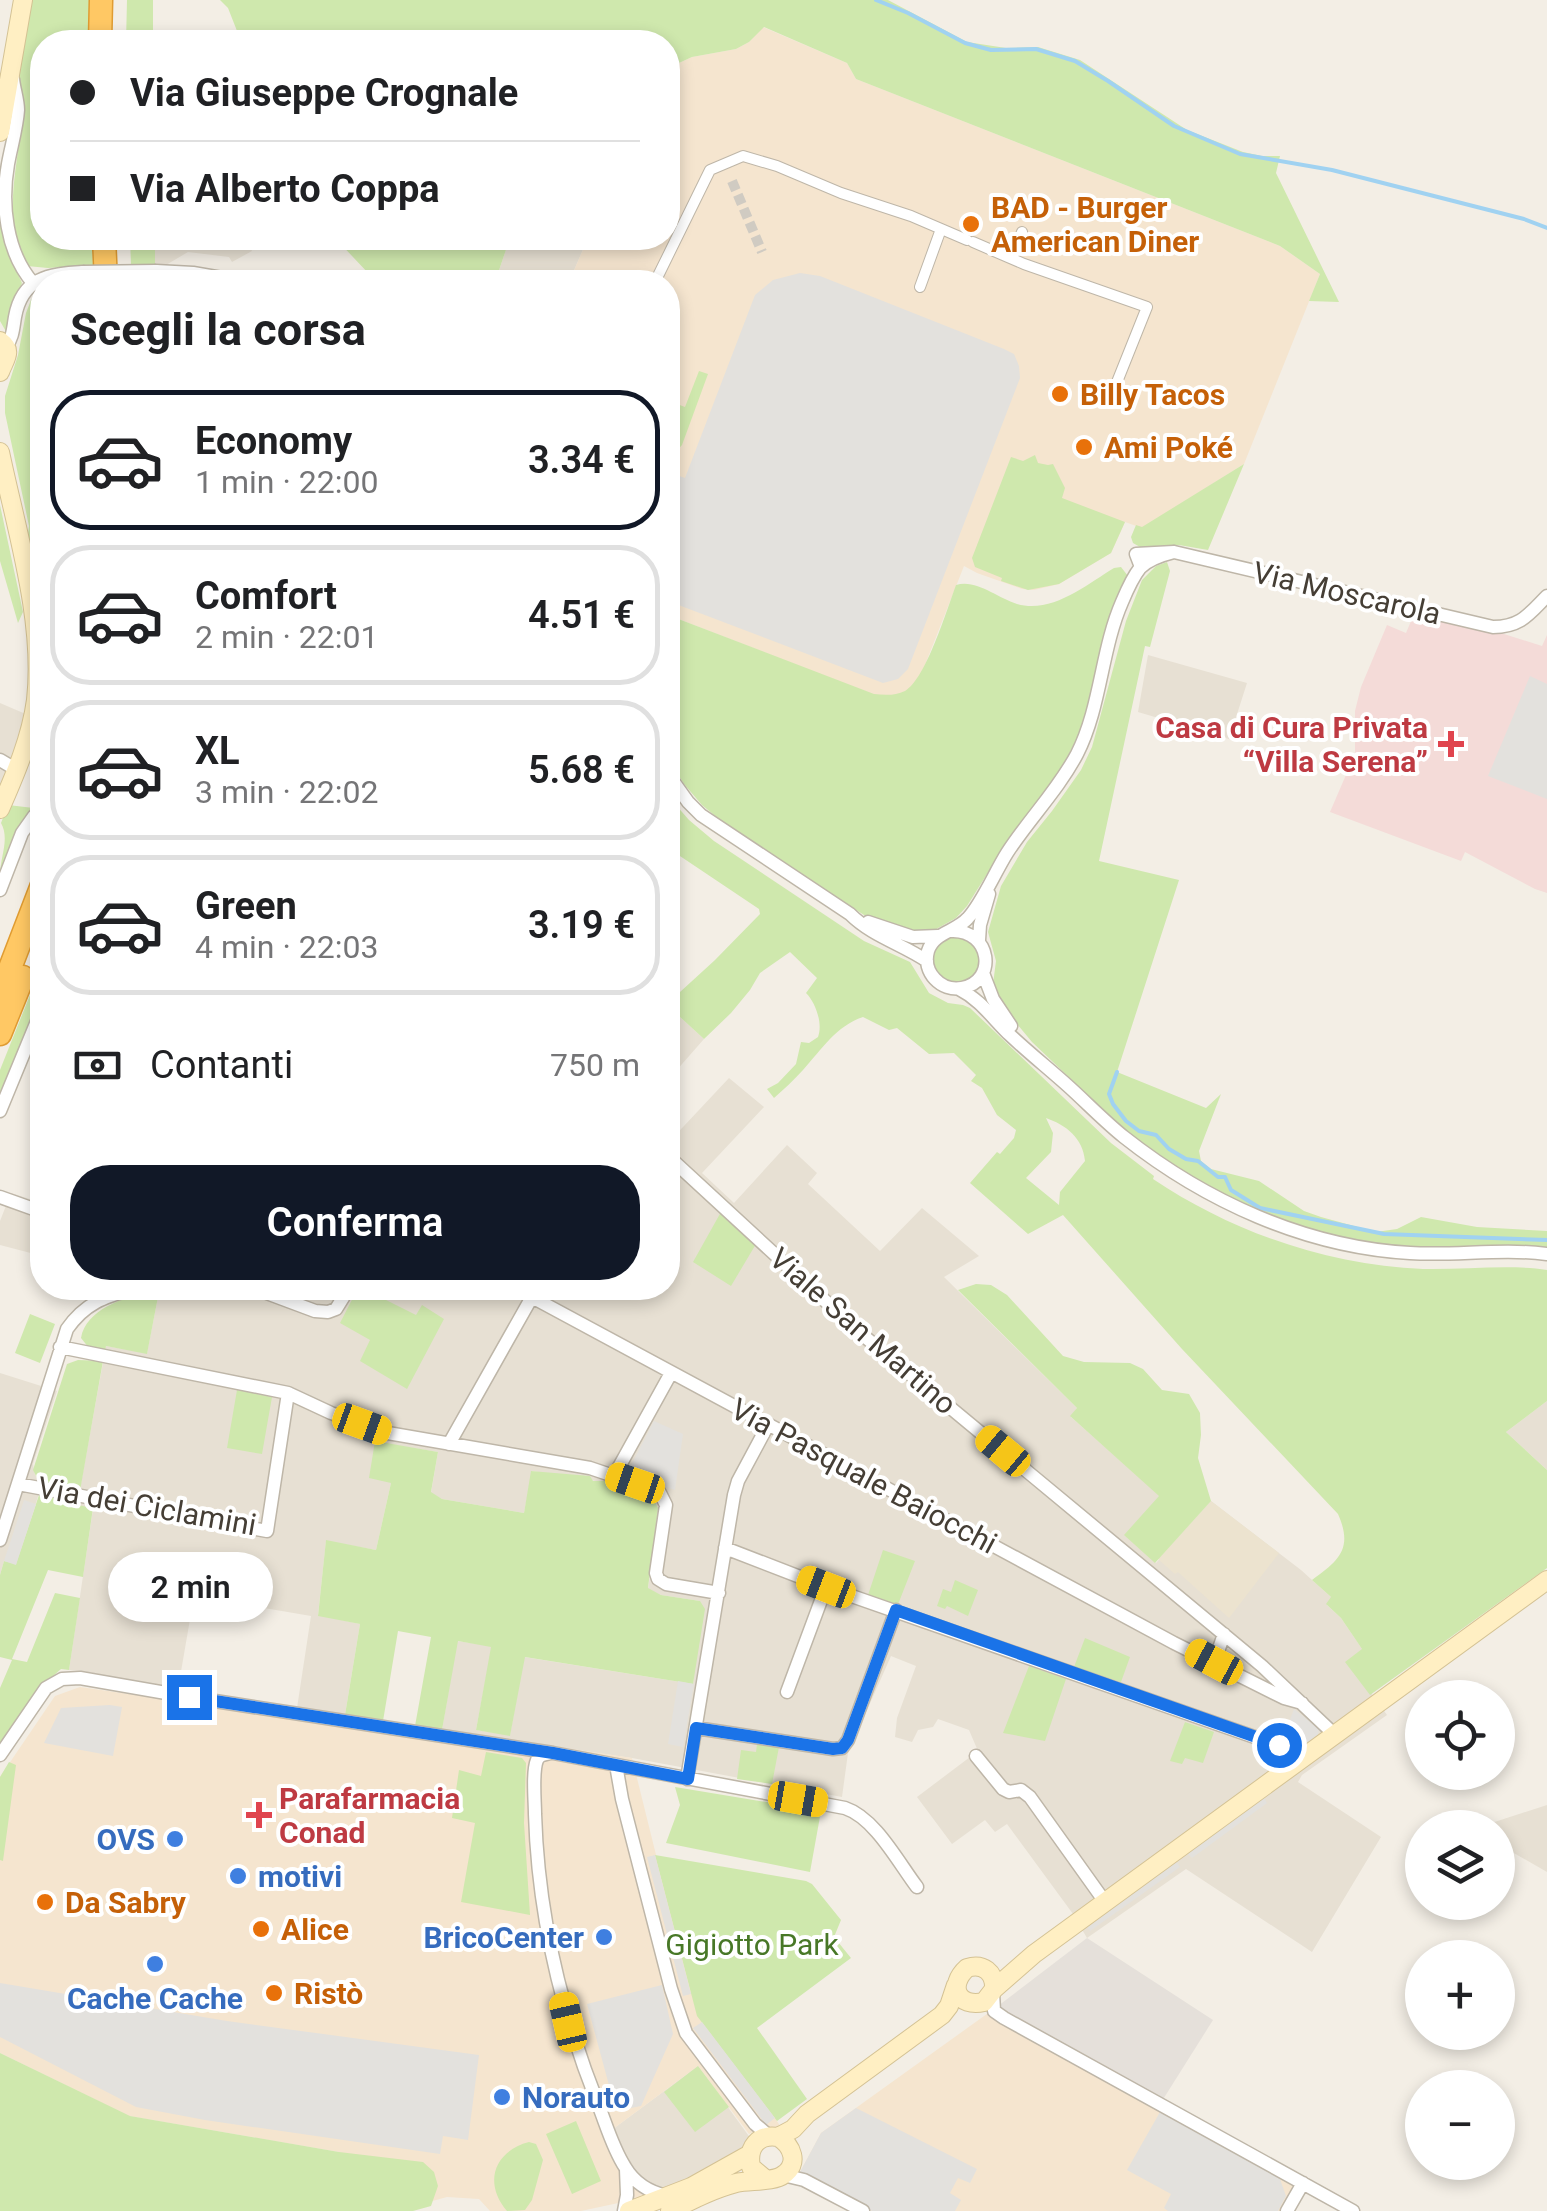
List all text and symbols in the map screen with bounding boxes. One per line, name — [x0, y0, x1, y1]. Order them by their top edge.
text: Via Giuseppe Crognale — [130, 71, 518, 115]
text: Via Alberto Coppa — [130, 167, 440, 211]
place label: BAD - Burger American Diner — [991, 190, 1199, 259]
marker: BAD - Burger American Diner — [960, 213, 982, 235]
text: Scegli la corsa — [70, 303, 366, 356]
place label: Billy Tacos — [1080, 377, 1225, 412]
marker: Billy Tacos — [1049, 383, 1071, 405]
icon: car — [75, 415, 165, 505]
text: Economy — [195, 419, 352, 463]
place label: Ami Poké — [1104, 430, 1233, 465]
marker: Ami Poké — [1073, 436, 1095, 458]
text: 3.34 € — [528, 438, 635, 482]
text: 1 min · 22:00 — [195, 463, 378, 501]
street label: Via Moscarola — [1250, 554, 1444, 632]
icon: car — [75, 570, 165, 660]
text: Comfort — [195, 574, 337, 618]
text: 4.51 € — [528, 593, 635, 637]
text: 2 min · 22:01 — [195, 618, 378, 656]
place label: Casa di Cura Privata “Villa Serena” — [1155, 710, 1428, 779]
icon: car — [75, 725, 165, 815]
text: XL — [195, 729, 240, 773]
marker: Casa di Cura Privata “Villa Serena” — [1438, 731, 1464, 757]
text: 5.68 € — [528, 748, 635, 792]
text: 3 min · 22:02 — [195, 773, 378, 811]
icon: car — [75, 880, 165, 970]
text: Green — [195, 884, 297, 928]
text: 3.19 € — [528, 903, 635, 947]
text: 4 min · 22:03 — [195, 928, 378, 966]
icon: cash — [70, 1038, 125, 1093]
text: Contanti — [150, 1043, 293, 1087]
text: 750 m — [550, 1046, 640, 1084]
button: Conferma — [70, 1165, 640, 1280]
street label: Viale San Martino — [763, 1240, 963, 1422]
street label: Via Pasquale Baiocchi — [725, 1391, 1003, 1561]
car — [329, 1400, 395, 1448]
car — [970, 1420, 1036, 1482]
car — [602, 1459, 668, 1507]
street label: Via dei Ciclamini — [35, 1470, 259, 1542]
callout: 2 min — [106, 1552, 272, 1622]
car — [793, 1562, 859, 1612]
text: 2 min — [150, 1568, 231, 1606]
car — [1180, 1635, 1248, 1689]
route end — [167, 1675, 212, 1720]
map controls — [1405, 1680, 1515, 2180]
button: locate — [1405, 1680, 1515, 1790]
route start — [1257, 1723, 1302, 1768]
car — [766, 1779, 830, 1819]
place label: Parafarmacia Conad — [279, 1781, 460, 1850]
marker: Parafarmacia Conad — [248, 1804, 270, 1826]
button: layers — [1405, 1810, 1515, 1920]
place label: OVS — [97, 1822, 155, 1857]
marker: OVS — [164, 1828, 186, 1850]
place label: motivi — [258, 1859, 342, 1894]
marker: motivi — [227, 1865, 249, 1887]
place label: Da Sabry — [65, 1885, 187, 1920]
marker: Da Sabry — [34, 1891, 56, 1913]
place label: Alice — [281, 1912, 349, 1947]
marker: Alice — [250, 1918, 272, 1940]
place label: BricoCenter — [423, 1920, 584, 1955]
marker: BricoCenter — [593, 1926, 615, 1948]
park label: Gigiotto Park — [665, 1927, 839, 1962]
button: + — [1405, 1940, 1515, 2050]
marker: Cache Cache — [144, 1953, 166, 1975]
place label: Ristò — [294, 1976, 363, 2011]
place label: Cache Cache — [67, 1981, 243, 2016]
marker: Ristò — [263, 1982, 285, 2004]
car — [547, 1989, 589, 2055]
button: − — [1405, 2070, 1515, 2180]
place label: Norauto — [522, 2080, 630, 2115]
marker: Norauto — [491, 2086, 513, 2108]

